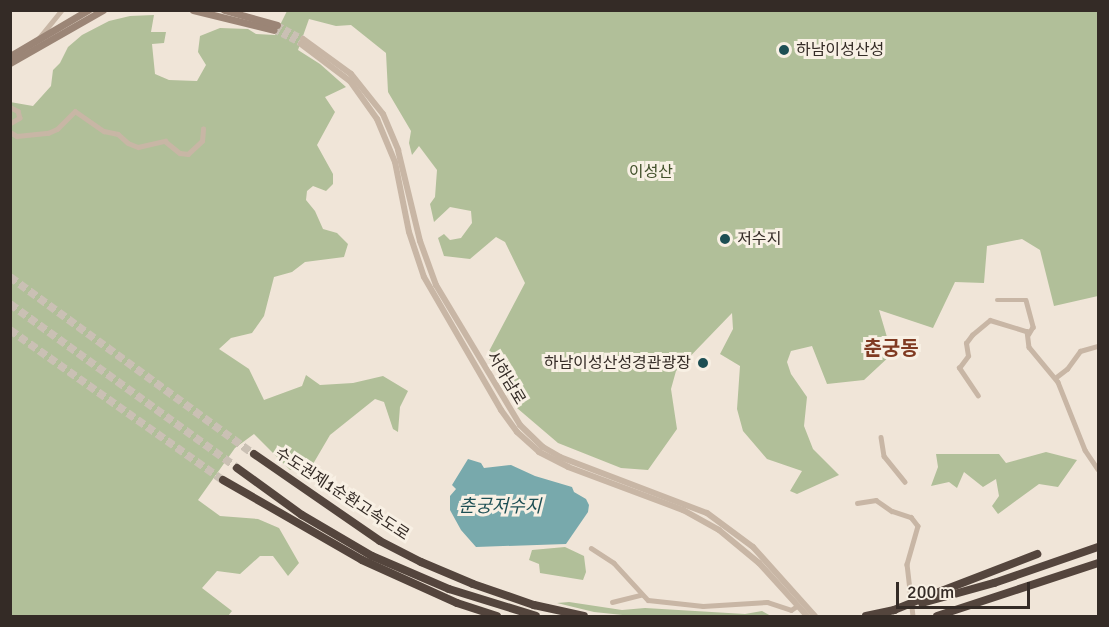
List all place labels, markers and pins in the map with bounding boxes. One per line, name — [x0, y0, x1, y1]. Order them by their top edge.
place label: 하남이성산성 — [796, 40, 884, 60]
marker: 하남이성산성 — [777, 43, 791, 57]
place label: 저수지 — [737, 229, 781, 249]
marker: 저수지 — [718, 232, 732, 246]
place label: 하남이성산성경관광장 — [544, 353, 691, 373]
marker: 하남이성산성경관광장 — [696, 356, 710, 370]

